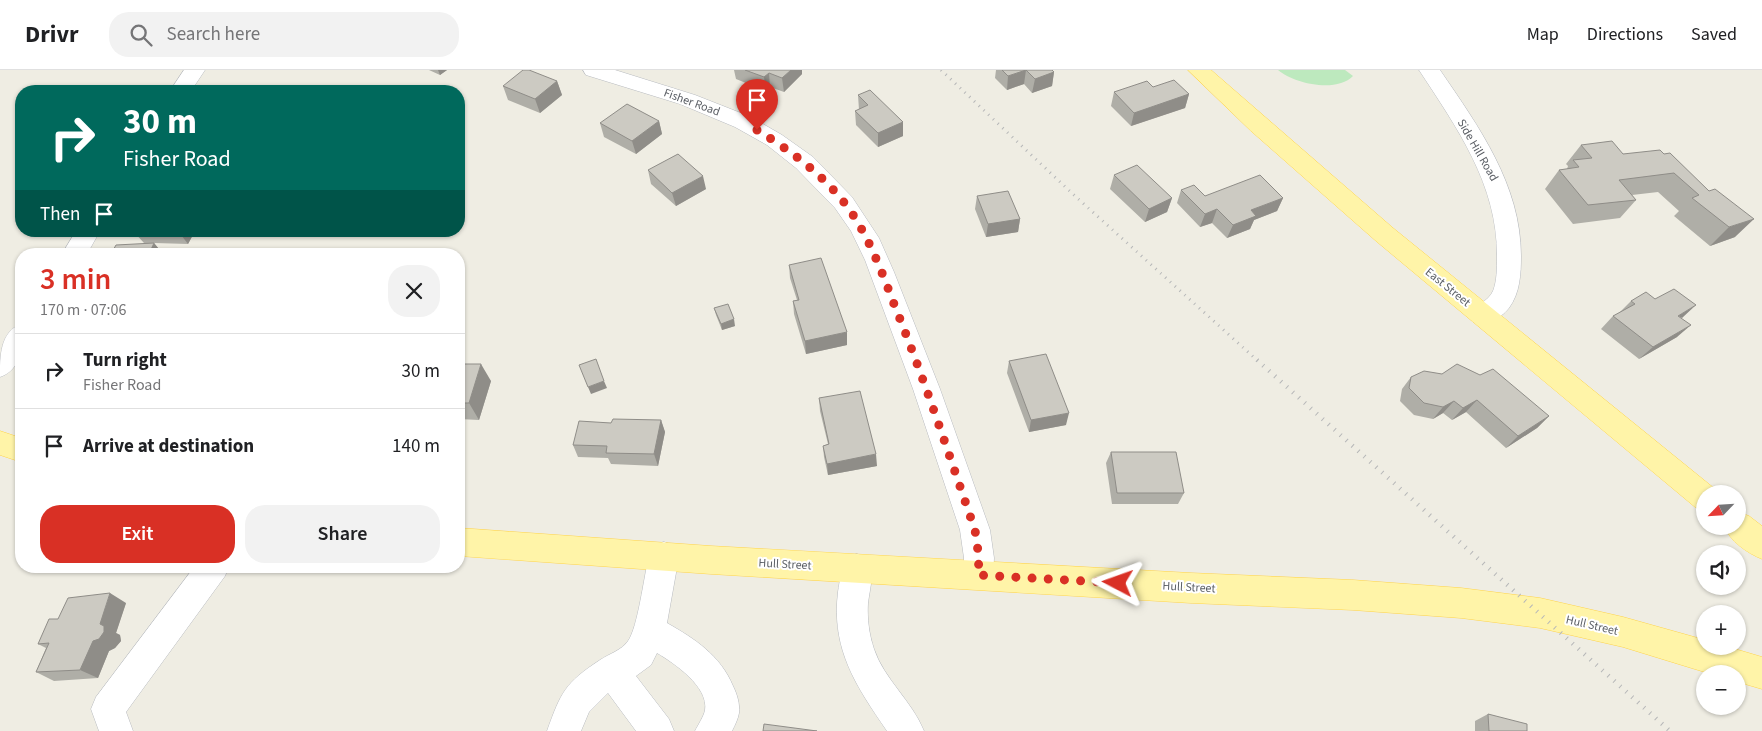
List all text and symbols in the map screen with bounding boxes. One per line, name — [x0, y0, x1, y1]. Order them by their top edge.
search box — [109, 12, 459, 57]
text: Drivr — [25, 17, 79, 52]
icon: search — [127, 21, 155, 49]
text: Search here — [167, 21, 260, 48]
text: Map — [1527, 22, 1559, 47]
text: Directions — [1587, 22, 1663, 47]
text: Saved — [1691, 22, 1737, 47]
pin — [736, 79, 778, 130]
street label: Fisher Road — [661, 84, 722, 120]
icon: arrive — [743, 86, 771, 114]
text: 30 m — [123, 97, 197, 147]
icon: right — [40, 105, 105, 170]
street label: Side Hill Road — [1453, 116, 1502, 185]
text: Fisher Road — [123, 143, 231, 175]
icon: arrive — [90, 200, 118, 228]
text: Then — [40, 201, 80, 228]
text: 3 min — [40, 258, 111, 301]
street label: East Street — [1421, 264, 1474, 311]
button: close — [388, 265, 440, 317]
text: 170 m · 07:06 — [40, 299, 127, 321]
text: Turn right — [83, 347, 167, 374]
icon: right — [40, 357, 68, 385]
text: 30 m — [402, 358, 440, 385]
text: Fisher Road — [83, 374, 161, 396]
icon: arrive — [40, 432, 68, 460]
text: Arrive at destination — [83, 433, 254, 460]
text: 140 m — [392, 433, 440, 460]
north arrow — [1696, 485, 1746, 535]
map controls — [1696, 485, 1746, 715]
button: Exit — [40, 505, 235, 563]
button: Share — [245, 505, 440, 563]
button: sound — [1696, 545, 1746, 595]
street label: Hull Street — [758, 555, 812, 574]
position arrow — [1091, 556, 1143, 608]
street label: Hull Street — [1162, 578, 1216, 597]
button: + — [1696, 605, 1746, 655]
street label: Hull Street — [1564, 611, 1620, 640]
button: − — [1696, 665, 1746, 715]

